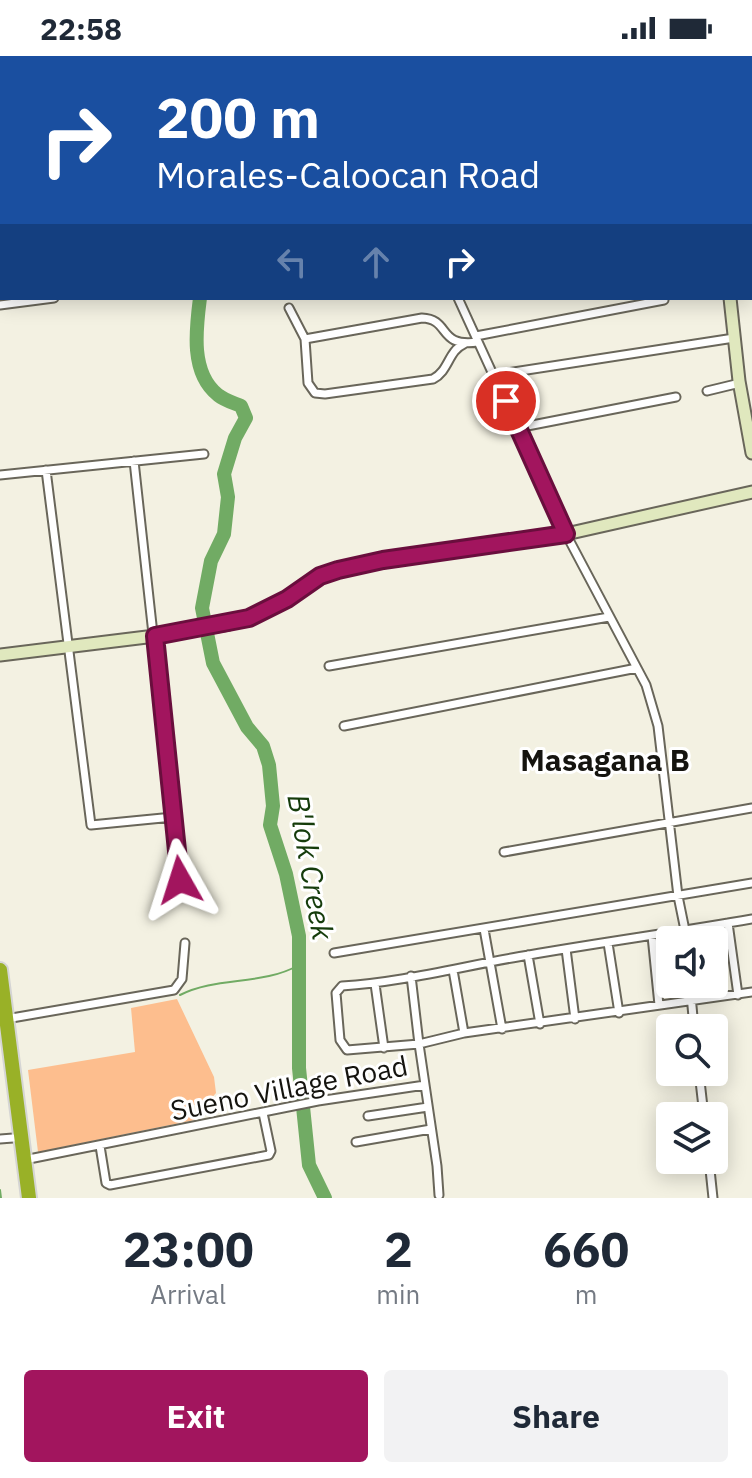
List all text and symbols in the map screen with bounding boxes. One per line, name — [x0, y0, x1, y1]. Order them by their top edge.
text: 22:58 — [40, 9, 122, 48]
text: 200 m — [156, 81, 320, 153]
icon: right — [24, 88, 128, 192]
text: Morales-Caloocan Road — [156, 151, 540, 198]
icon: left — [270, 240, 314, 284]
icon: ahead — [354, 240, 398, 284]
icon: right — [438, 240, 482, 284]
pin — [472, 367, 540, 435]
icon: arrive — [484, 379, 528, 423]
district label: Masagana B — [520, 740, 690, 779]
water label: B'lok Creek — [279, 791, 344, 943]
position arrow — [138, 838, 222, 922]
map controls — [656, 926, 728, 1174]
button: sound — [656, 926, 728, 998]
button: search — [656, 1014, 728, 1086]
street label: Sueno Village Road — [167, 1046, 411, 1129]
button: layers — [656, 1102, 728, 1174]
text: 23:00 — [123, 1218, 254, 1280]
text: 2 — [384, 1218, 413, 1280]
text: 660 — [543, 1218, 629, 1280]
text: Arrival — [150, 1277, 226, 1311]
text: min — [376, 1277, 420, 1311]
text: m — [575, 1277, 597, 1311]
button: Exit — [24, 1370, 368, 1462]
button: Share — [384, 1370, 728, 1462]

